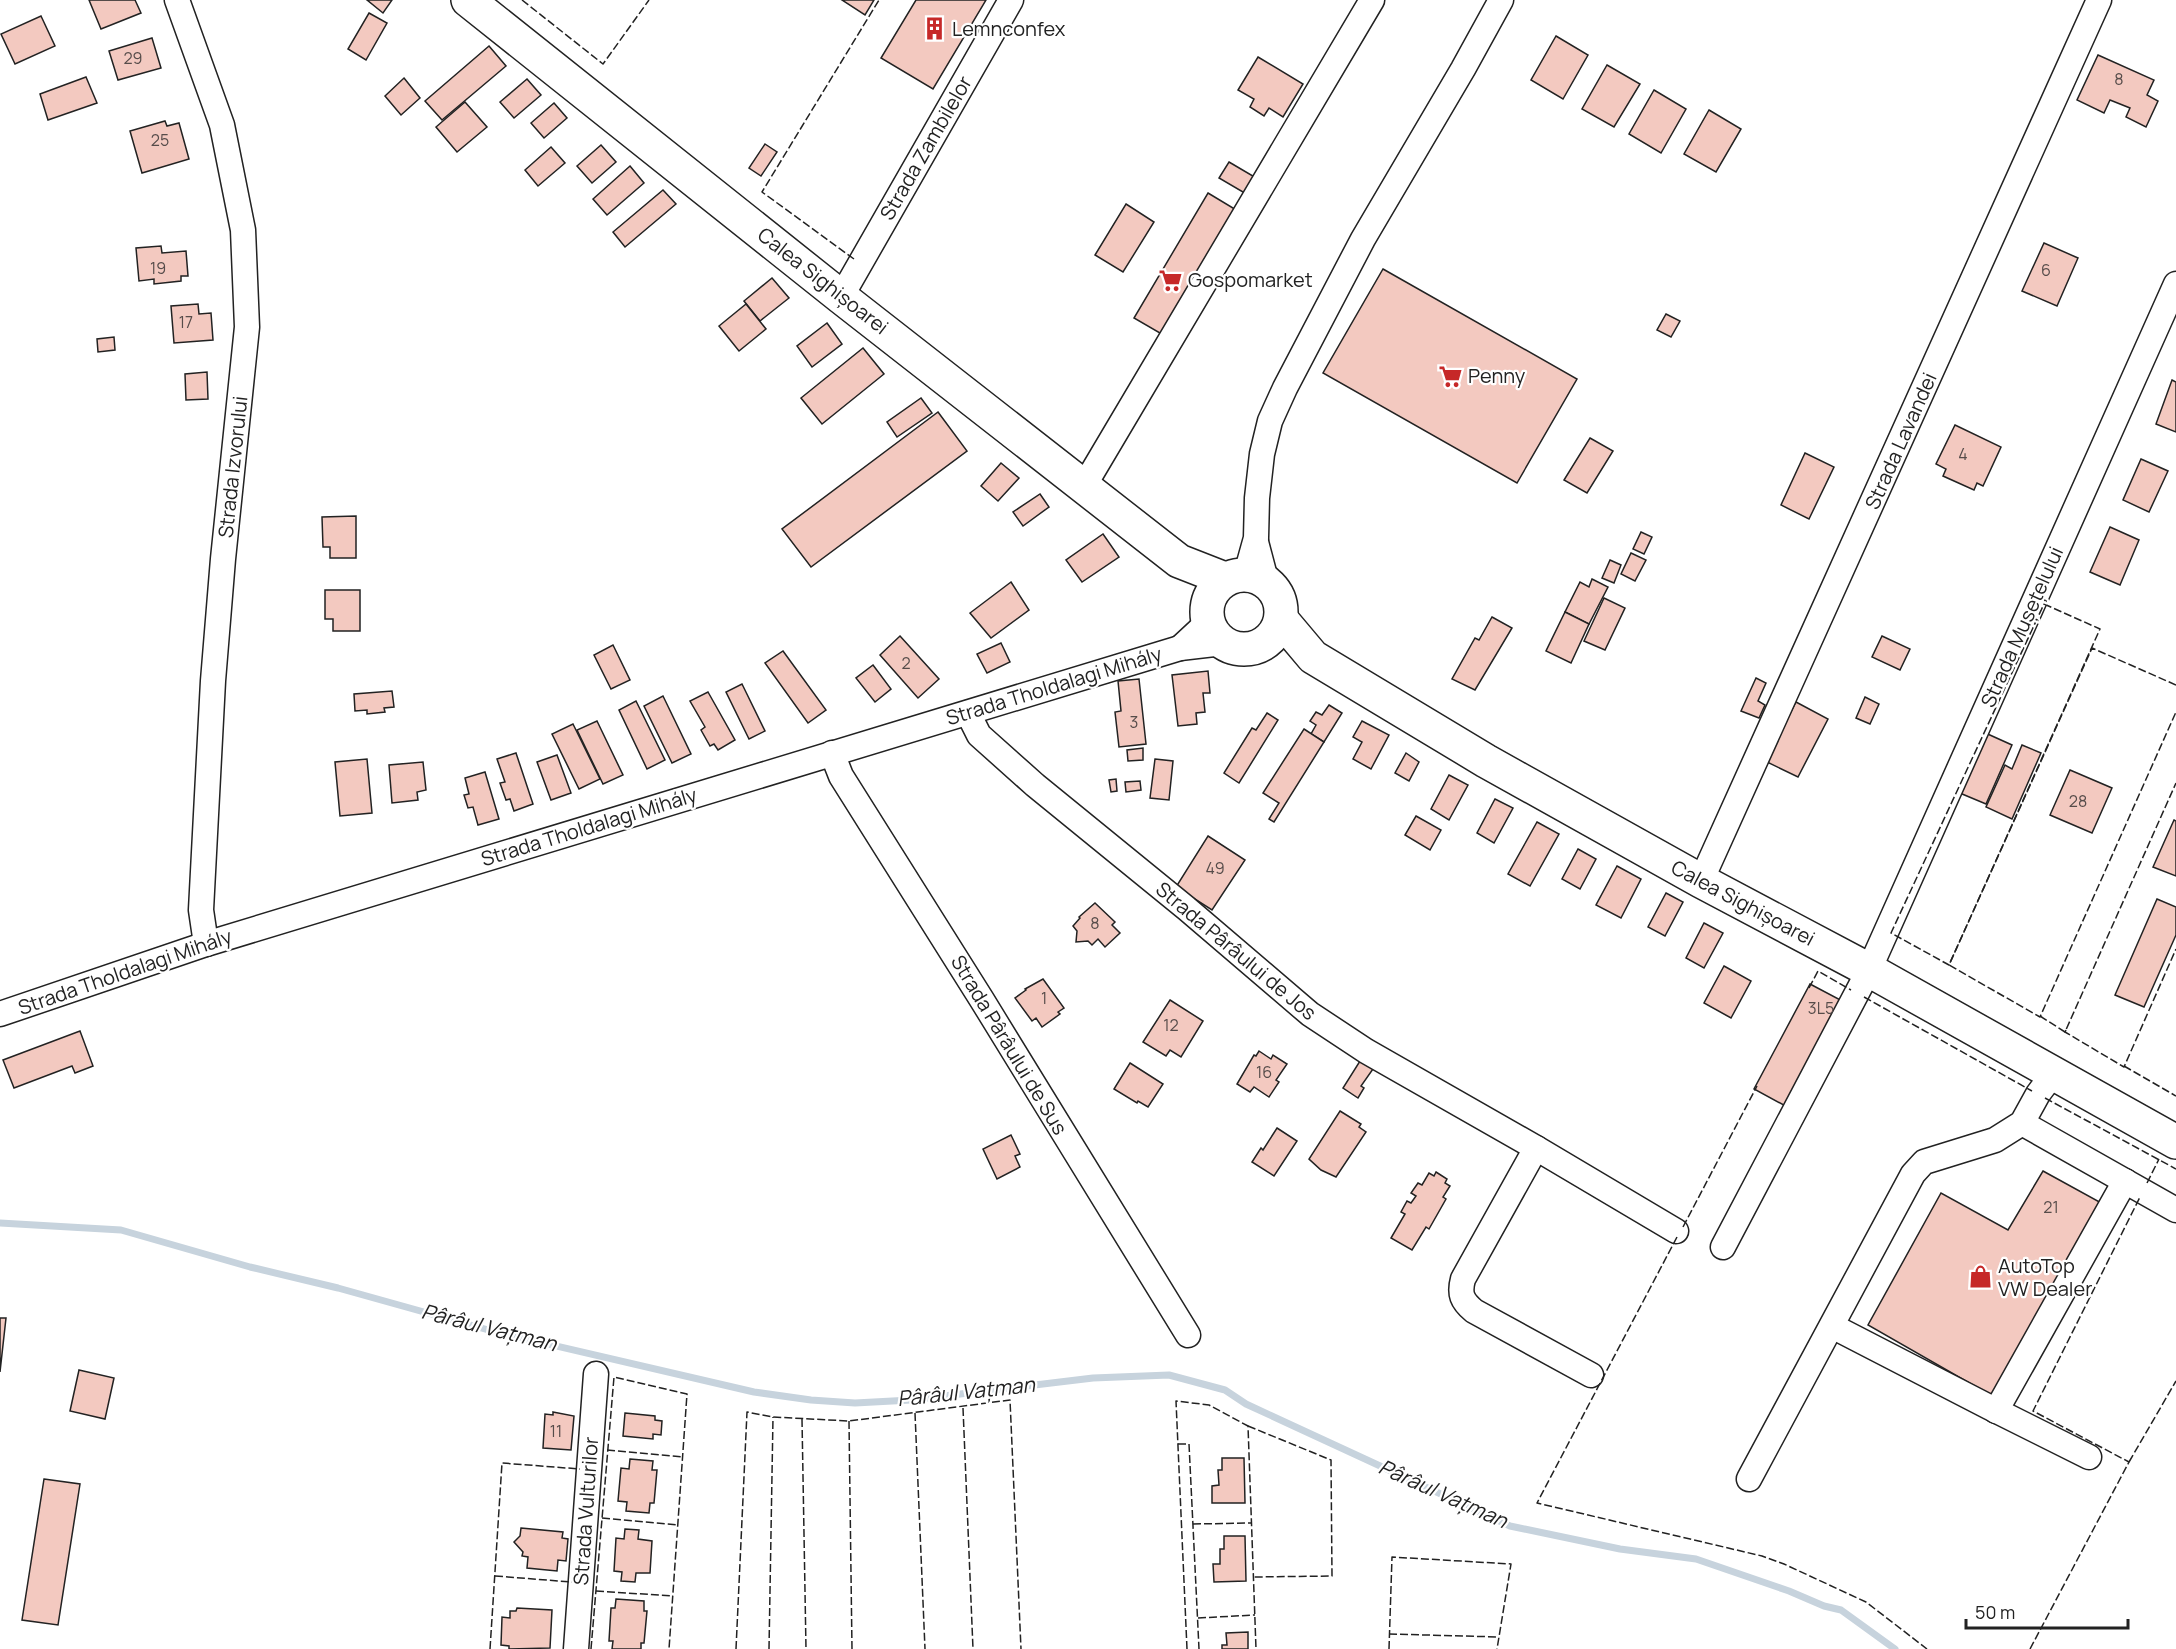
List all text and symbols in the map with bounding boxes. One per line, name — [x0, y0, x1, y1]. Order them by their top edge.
place label: Lemnconfex — [952, 15, 1066, 42]
building icon: Lemnconfex — [921, 16, 947, 42]
house number: 29 — [123, 47, 143, 69]
house number: 8 — [2114, 68, 2124, 90]
street label: Strada Zambilelor — [873, 71, 978, 225]
house number: 25 — [151, 129, 169, 151]
street label: Calea Sighișoarei — [752, 221, 894, 340]
house number: 19 — [150, 257, 166, 279]
house number: 6 — [2041, 259, 2051, 281]
place label: Gospomarket — [1188, 266, 1313, 293]
supermarket icon: Gospomarket — [1157, 267, 1183, 293]
house number: 17 — [179, 311, 193, 333]
place label: Penny — [1468, 362, 1526, 389]
supermarket icon: Penny — [1437, 363, 1463, 389]
street label: Strada Lavandei — [1858, 368, 1943, 513]
street label: Strada Izvorului — [212, 395, 253, 539]
house number: 4 — [1958, 443, 1968, 465]
street label: Strada Mușețelului — [1974, 542, 2069, 711]
street label: Strada Tholdalagi Mihály — [943, 640, 1166, 731]
house number: 2 — [901, 652, 911, 674]
house number: 3 — [1130, 711, 1138, 733]
street label: Strada Tholdalagi Mihály — [478, 781, 701, 872]
house number: 28 — [2069, 790, 2087, 812]
street label: Calea Sighișoarei — [1667, 853, 1820, 952]
house number: 49 — [1205, 857, 1225, 879]
street label: Strada Pârâului de Jos — [1150, 875, 1322, 1026]
house number: 8 — [1090, 912, 1100, 934]
street label: Strada Tholdalagi Mihály — [14, 922, 236, 1021]
street label: Strada Pârâului de Sus — [945, 950, 1074, 1140]
house number: 1 — [1041, 987, 1047, 1009]
house number: 3L5 — [1808, 997, 1834, 1019]
house number: 12 — [1163, 1014, 1179, 1036]
house number: 16 — [1256, 1061, 1272, 1083]
house number: 21 — [2043, 1196, 2059, 1218]
place label: AutoTop VW Dealer — [1998, 1252, 2092, 1302]
shop icon: AutoTop VW Dealer — [1967, 1264, 1993, 1290]
water label: Pârâul Vațman — [419, 1297, 561, 1358]
water label: Pârâul Vațman — [896, 1370, 1037, 1412]
house number: 11 — [550, 1420, 562, 1442]
street label: Strada Vulturilor — [567, 1436, 604, 1586]
water label: Pârâul Vațman — [1375, 1452, 1514, 1535]
scale bar — [1966, 1592, 2128, 1630]
text: 50 m — [1975, 1600, 2015, 1624]

